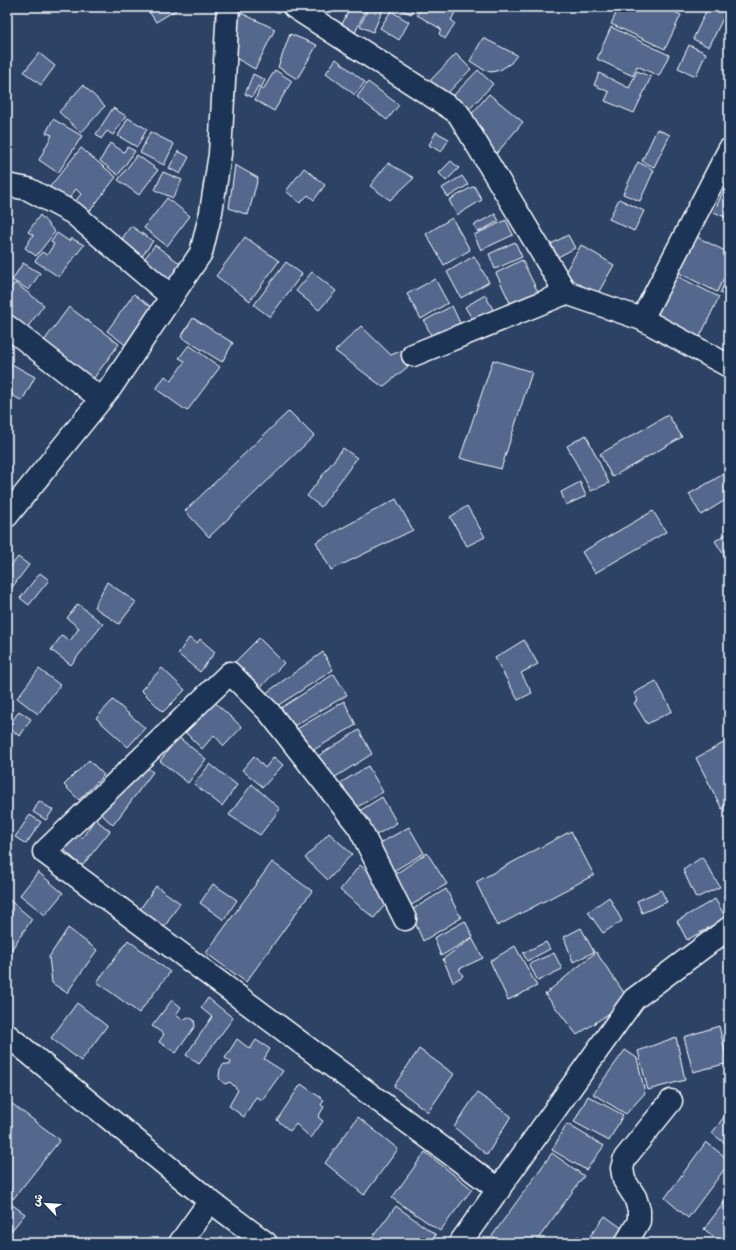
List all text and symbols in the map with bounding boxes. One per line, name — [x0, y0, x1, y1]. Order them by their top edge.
north arrow — [26, 1184, 66, 1224]
text: ش — [29, 1192, 46, 1208]

